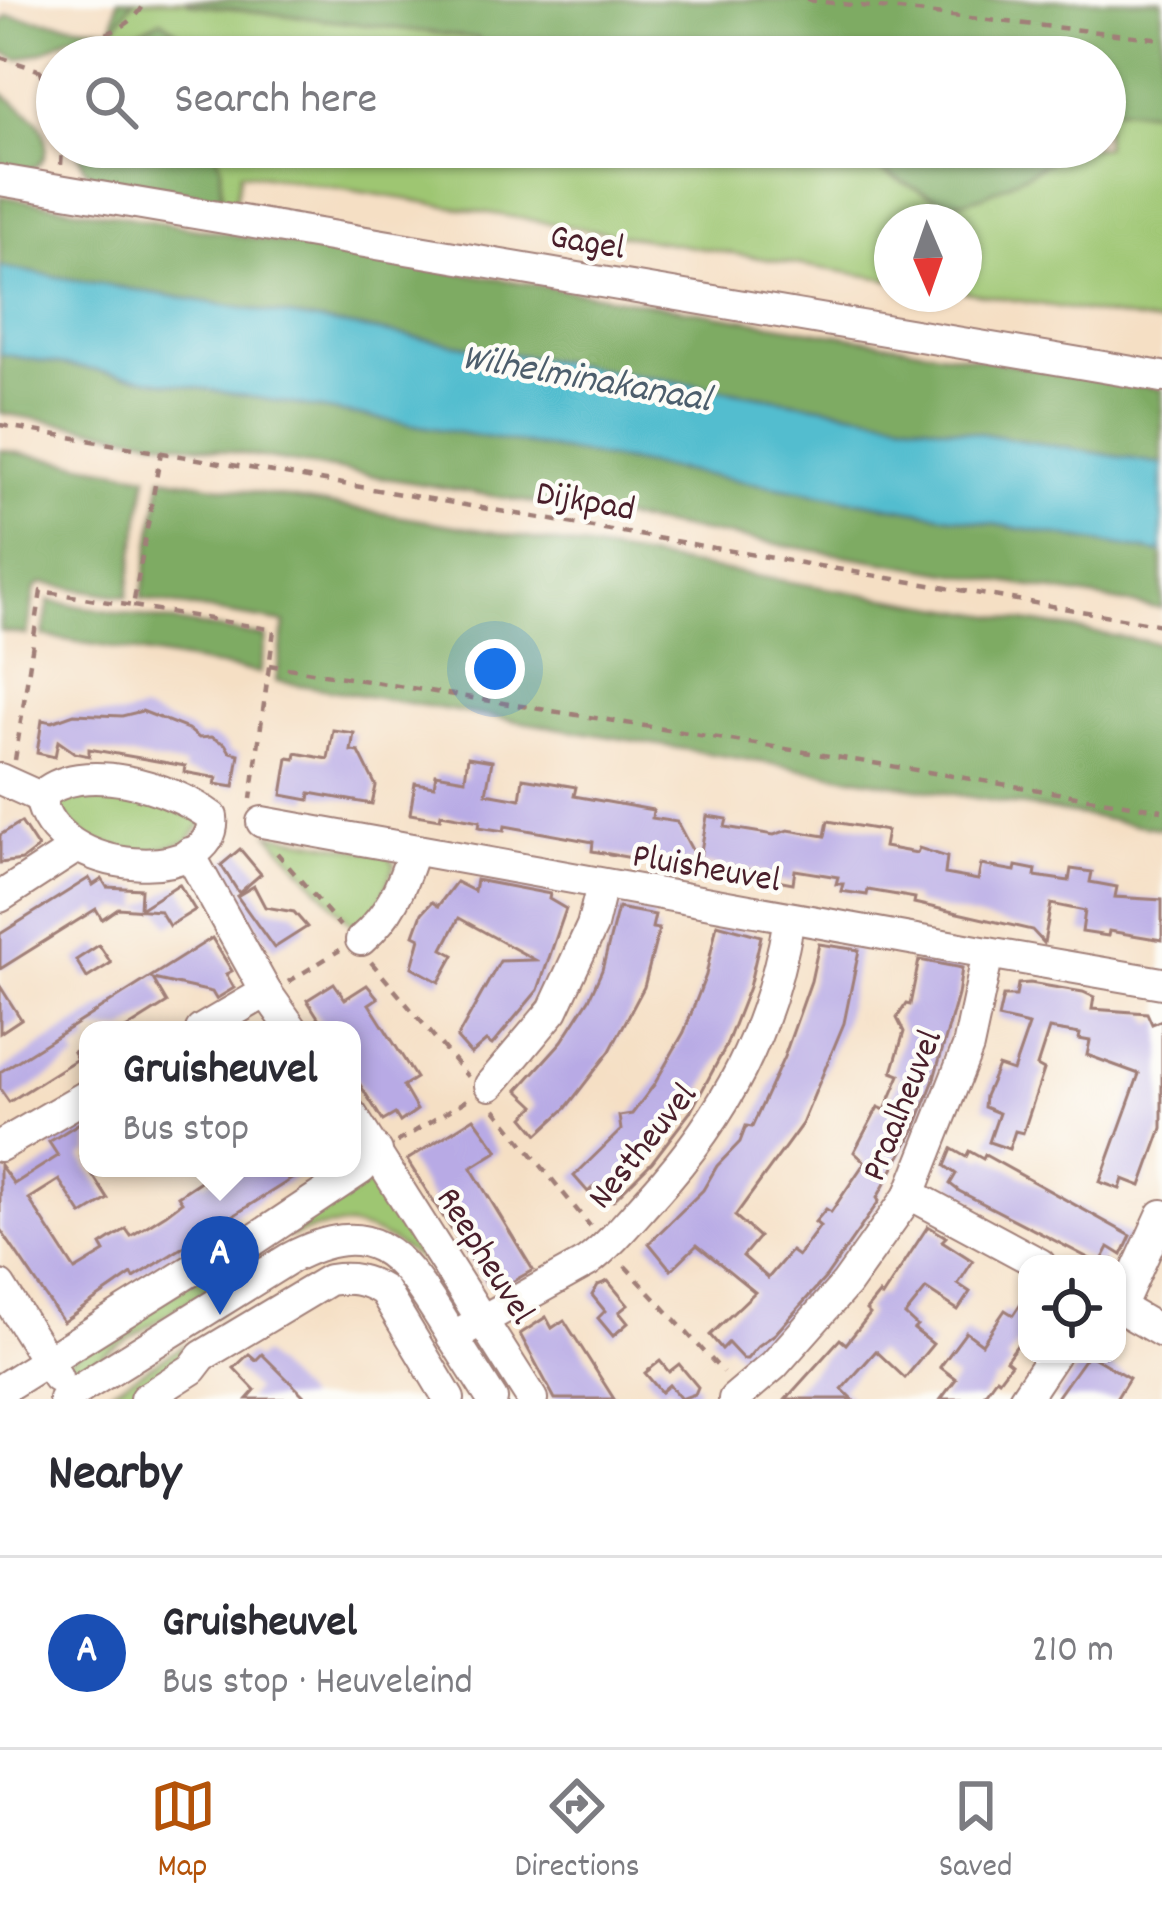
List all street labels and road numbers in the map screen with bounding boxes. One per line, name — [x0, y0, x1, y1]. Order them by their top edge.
street label: Gagel — [545, 213, 629, 277]
street label: Dijkpad — [531, 470, 639, 538]
street label: Pluisheuvel — [628, 832, 784, 910]
street label: Praalheuvel — [851, 1022, 959, 1190]
street label: Nestheuvel — [577, 1073, 712, 1222]
street label: Reepheuvel — [420, 1178, 546, 1336]

